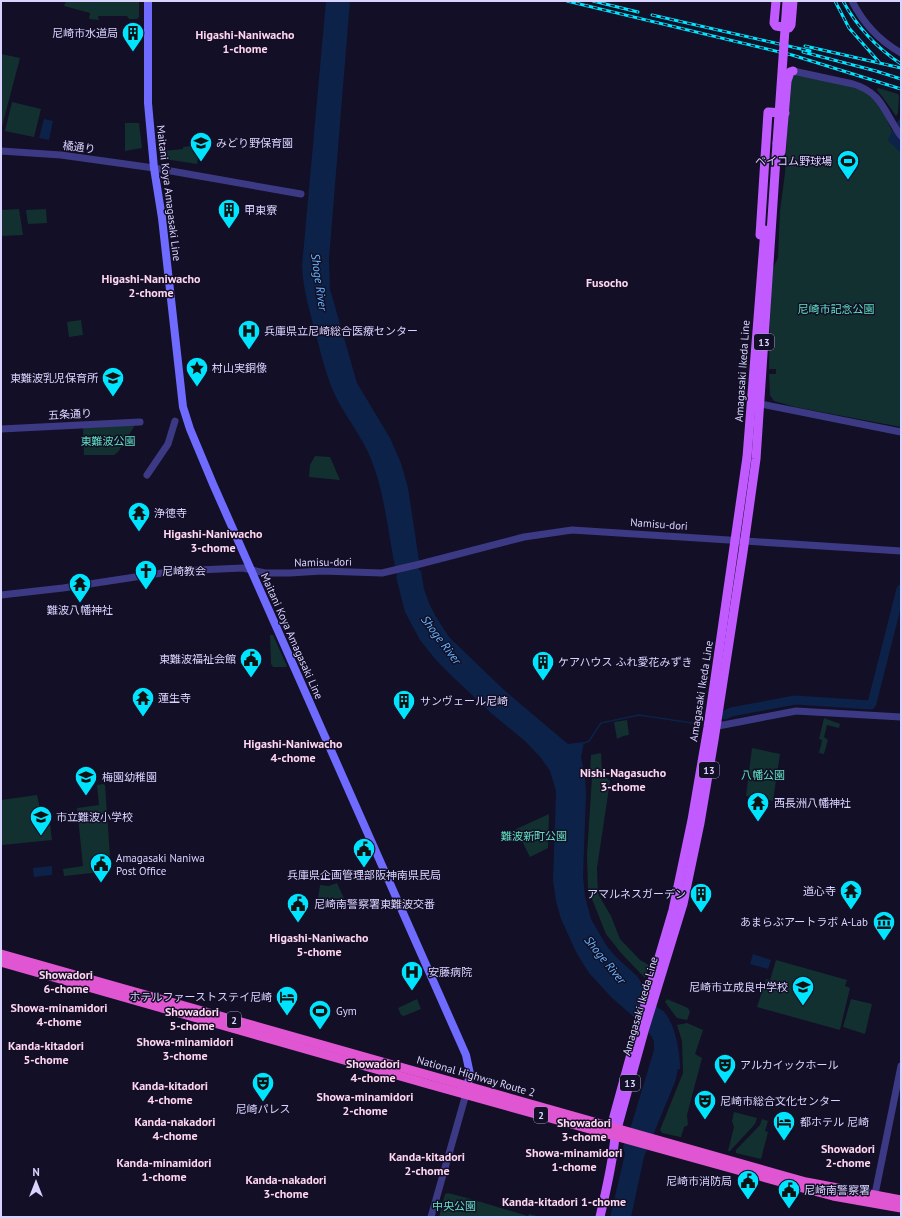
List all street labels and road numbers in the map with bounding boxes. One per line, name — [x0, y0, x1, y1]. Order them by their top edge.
street label: Maitani Koya Amagasaki Line — [154, 124, 184, 262]
street label: 橘通り — [62, 138, 96, 156]
street label: Amagasaki Ikeda Line — [731, 319, 753, 422]
road number: 13 — [754, 334, 774, 350]
street label: 五条通り — [48, 406, 92, 422]
street label: Namisu-dori — [630, 515, 688, 533]
street label: Namisu-dori — [294, 554, 352, 570]
street label: Maitani Koya Amagasaki Line — [258, 571, 326, 702]
street label: Amagasaki Ikeda Line — [686, 639, 716, 742]
road number: 13 — [699, 762, 719, 778]
street label: Amagasaki Ikeda Line — [619, 955, 661, 1057]
road number: 2 — [227, 1012, 241, 1028]
street label: National Highway Route 2 — [415, 1052, 537, 1100]
road number: 13 — [620, 1075, 640, 1091]
road number: 2 — [534, 1107, 548, 1123]

